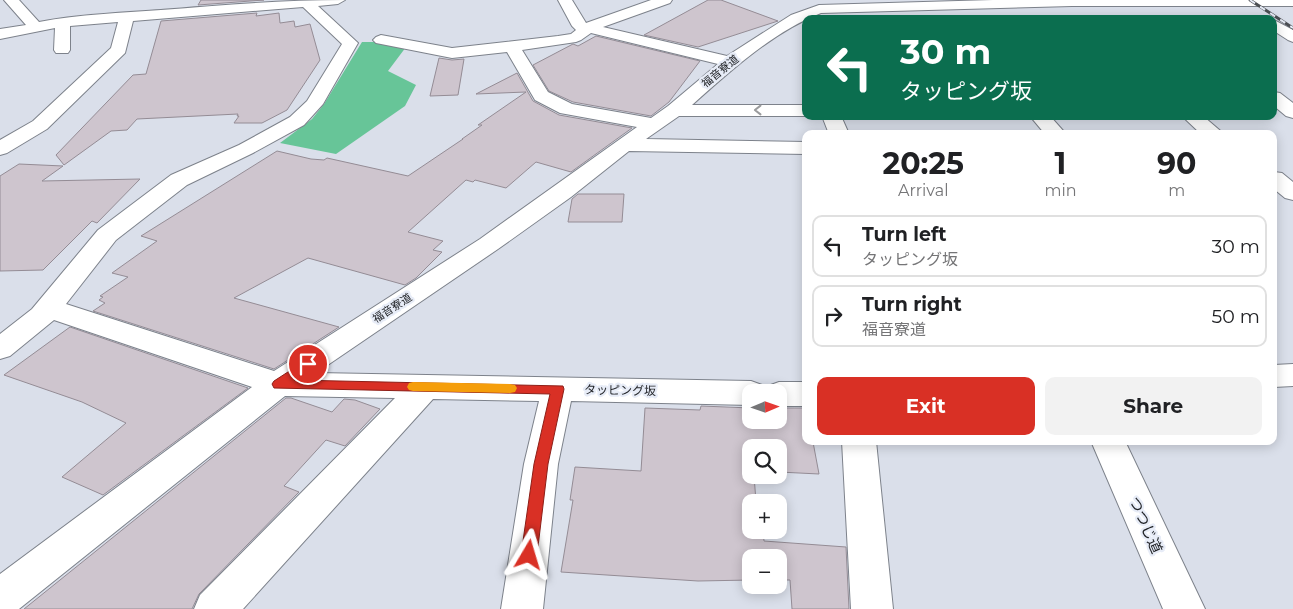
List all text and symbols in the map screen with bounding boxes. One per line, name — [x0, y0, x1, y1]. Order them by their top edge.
text: 30 m — [900, 30, 991, 73]
icon: left — [817, 35, 882, 100]
street label: 福音寮道 — [698, 52, 742, 90]
text: タッピング坂 — [900, 78, 1032, 105]
one-way arrow — [753, 105, 761, 115]
text: 20:25 — [882, 145, 964, 182]
text: 1 — [1055, 145, 1066, 182]
text: 90 — [1157, 145, 1196, 182]
text: Arrival — [898, 181, 948, 200]
text: min — [1044, 181, 1077, 200]
text: m — [1168, 181, 1185, 200]
text: Turn left — [862, 223, 947, 246]
icon: left — [819, 232, 847, 260]
text: 30 m — [1212, 235, 1260, 258]
text: タッピング坂 — [862, 250, 958, 269]
street label: 福音寮道 — [370, 290, 414, 326]
text: Turn right — [862, 293, 962, 316]
icon: right — [819, 302, 847, 330]
text: 50 m — [1212, 305, 1260, 328]
text: 福音寮道 — [862, 320, 926, 339]
pin — [287, 343, 329, 385]
icon: arrive — [294, 350, 322, 378]
button: Exit — [817, 377, 1035, 435]
button: Share — [1045, 377, 1262, 435]
street label: タッピング坂 — [584, 382, 656, 398]
north arrow — [742, 384, 788, 429]
map controls — [742, 384, 787, 594]
button: search — [742, 439, 787, 484]
button: + — [742, 494, 787, 539]
street label: つつじ道 — [1125, 494, 1167, 556]
position arrow — [502, 528, 554, 580]
button: − — [742, 549, 787, 594]

